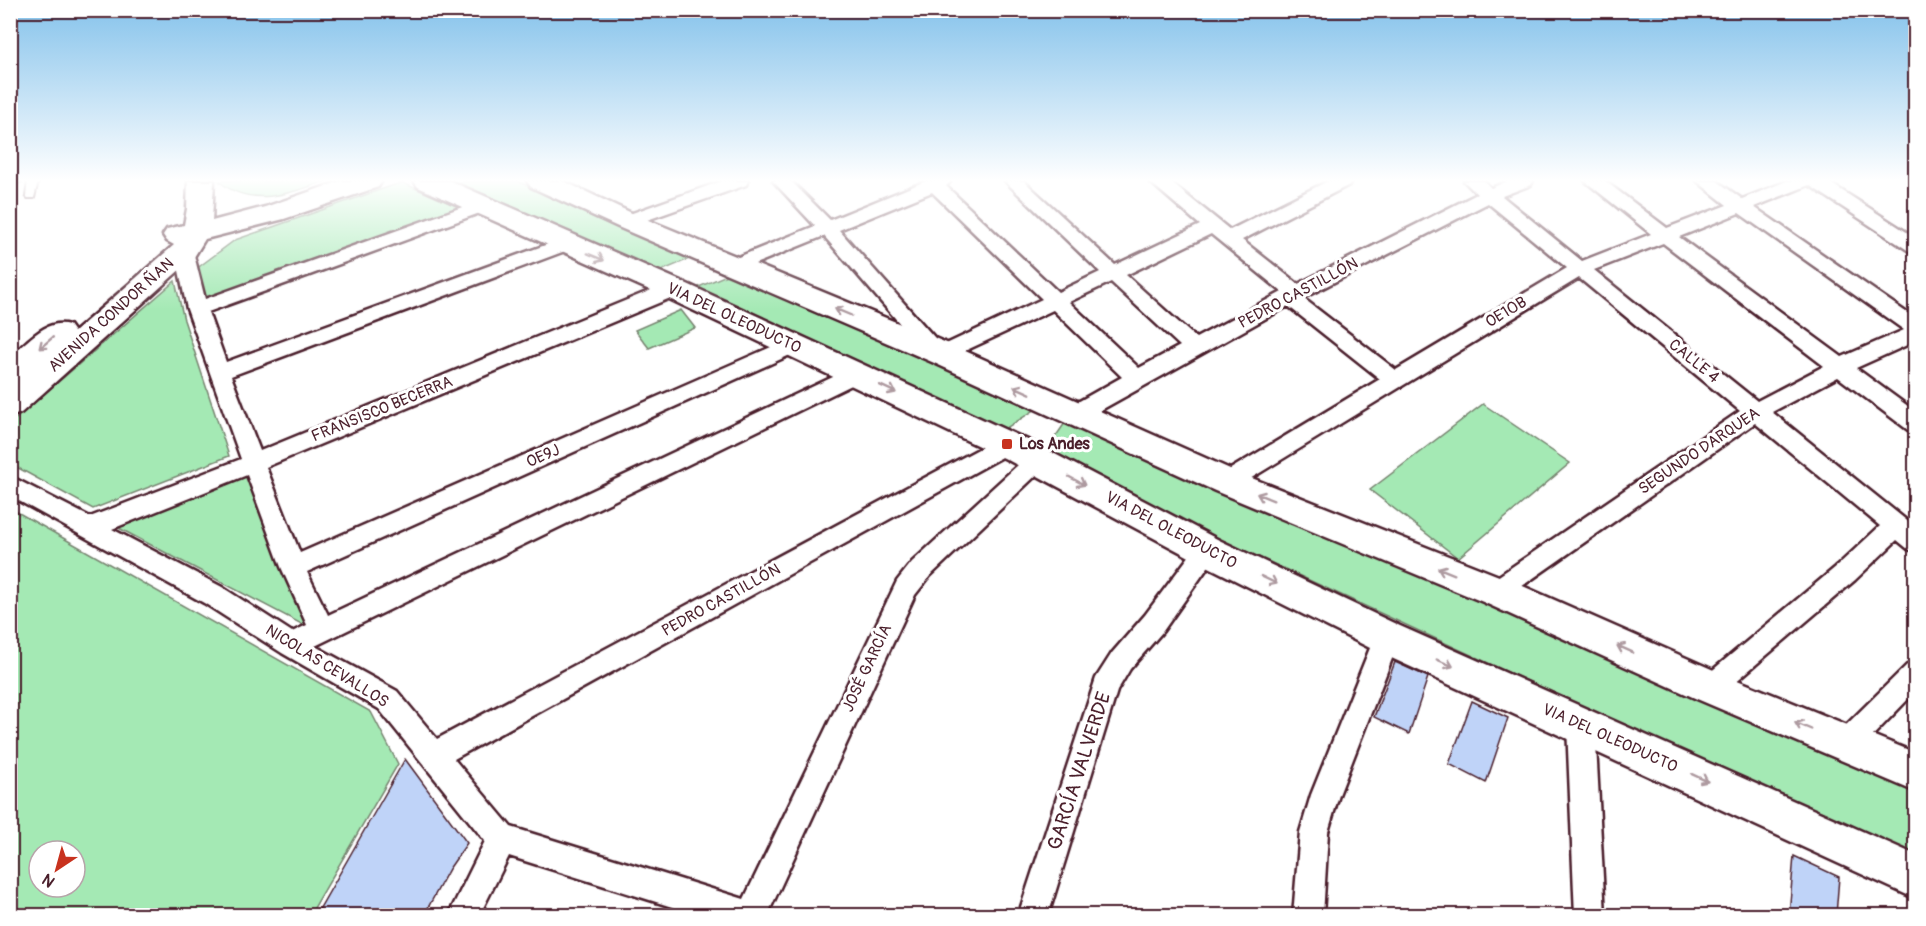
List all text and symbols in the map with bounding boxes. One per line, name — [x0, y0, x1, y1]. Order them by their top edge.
one-way arrow — [586, 252, 604, 263]
street label: PEDRO CASTILLÓN — [1234, 252, 1361, 333]
street label: AVENIDA CONDOR ÑAN — [44, 253, 178, 377]
street label: VIA DEL OLEODUCTO — [664, 278, 804, 358]
street label: OE10B — [1482, 292, 1530, 332]
one-way arrow — [835, 306, 853, 317]
street label: CALLE 4 — [1665, 335, 1723, 387]
one-way arrow — [39, 336, 54, 350]
street label: FRANSISCO BECERRA — [308, 372, 456, 446]
one-way arrow — [879, 383, 897, 395]
one-way arrow — [1014, 383, 1032, 395]
street label: SEGUNDO DARQUEA — [1635, 403, 1763, 499]
place label: Los Andes — [1019, 434, 1091, 454]
marker: Los Andes — [1000, 437, 1014, 451]
street label: OE9J — [523, 440, 563, 472]
one-way arrow — [1068, 476, 1086, 487]
street label: VIA DEL OLEODUCTO — [1102, 487, 1240, 573]
one-way arrow — [1257, 491, 1275, 502]
street label: PEDRO CASTILLÓN — [658, 558, 784, 641]
one-way arrow — [1437, 565, 1456, 576]
one-way arrow — [1260, 575, 1278, 587]
street label: NICOLAS CEVALLOS — [262, 620, 392, 712]
street label: JOSÉ GARCÍA — [838, 621, 896, 715]
one-way arrow — [1616, 642, 1634, 654]
one-way arrow — [1436, 658, 1454, 669]
street label: GARCÍA VALVERDE — [1042, 689, 1116, 853]
street label: VIA DEL OLEODUCTO — [1539, 699, 1681, 777]
one-way arrow — [1795, 720, 1813, 732]
one-way arrow — [1690, 773, 1708, 785]
north arrow — [27, 839, 87, 899]
text: N — [38, 869, 59, 892]

